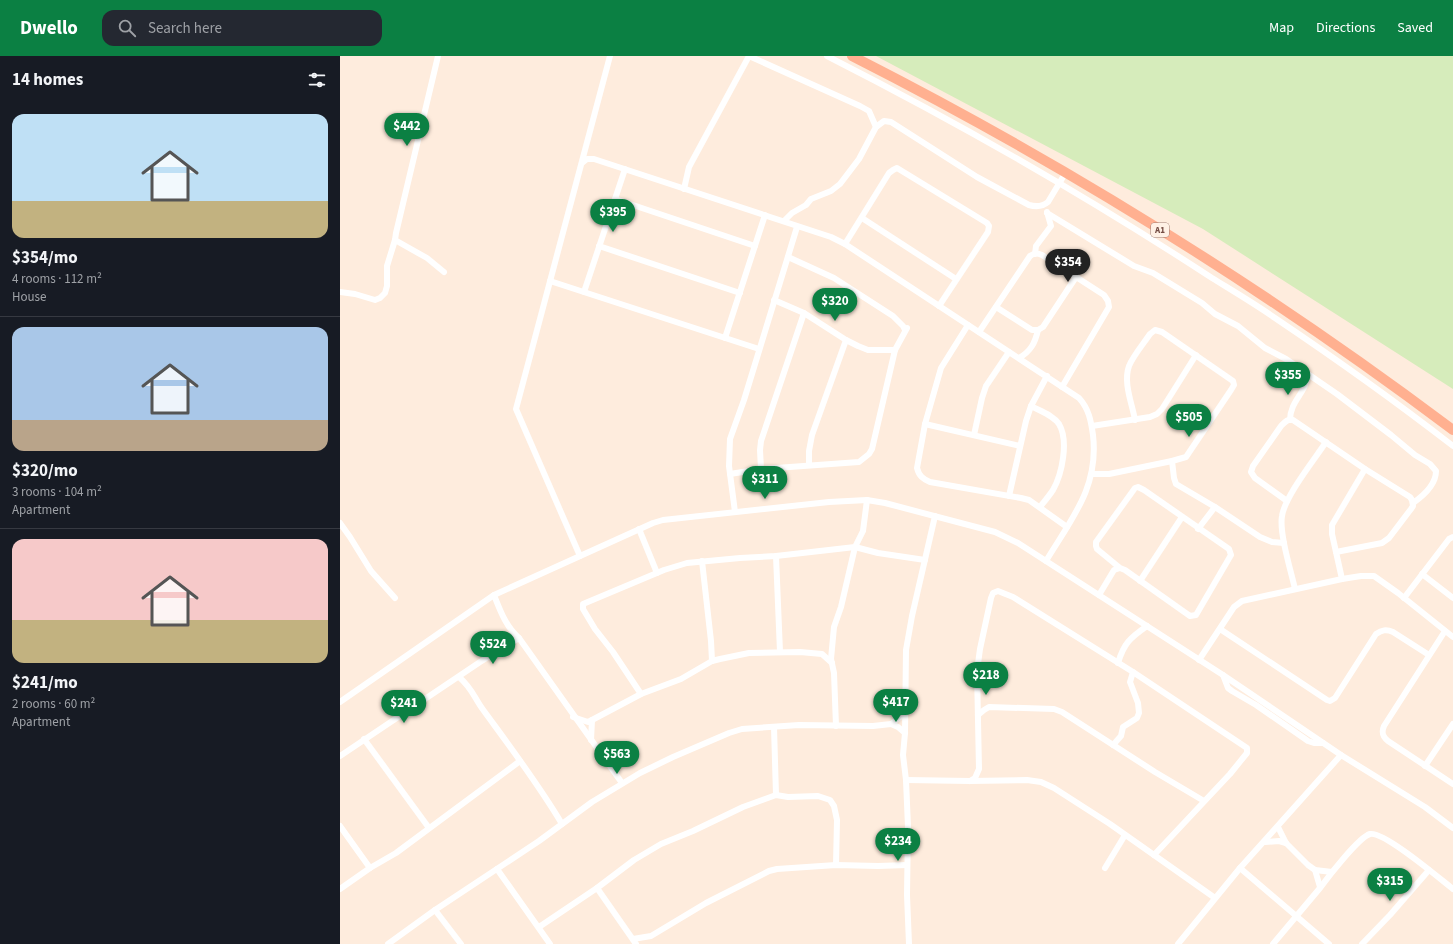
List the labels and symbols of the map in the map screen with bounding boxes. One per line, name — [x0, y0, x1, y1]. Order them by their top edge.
pin: $442 — [383, 113, 431, 147]
pin: $395 — [589, 199, 637, 233]
road number: A1 — [1151, 223, 1169, 237]
pin: $354 — [1044, 249, 1092, 283]
pin: $320 — [811, 288, 859, 322]
pin: $355 — [1264, 362, 1312, 396]
pin: $505 — [1165, 404, 1213, 438]
pin: $311 — [741, 466, 789, 500]
pin: $524 — [469, 631, 517, 665]
pin: $218 — [962, 662, 1010, 696]
pin: $417 — [872, 689, 920, 723]
pin: $241 — [380, 690, 428, 724]
pin: $563 — [593, 741, 641, 775]
pin: $234 — [874, 828, 922, 862]
pin: $315 — [1366, 868, 1414, 902]

